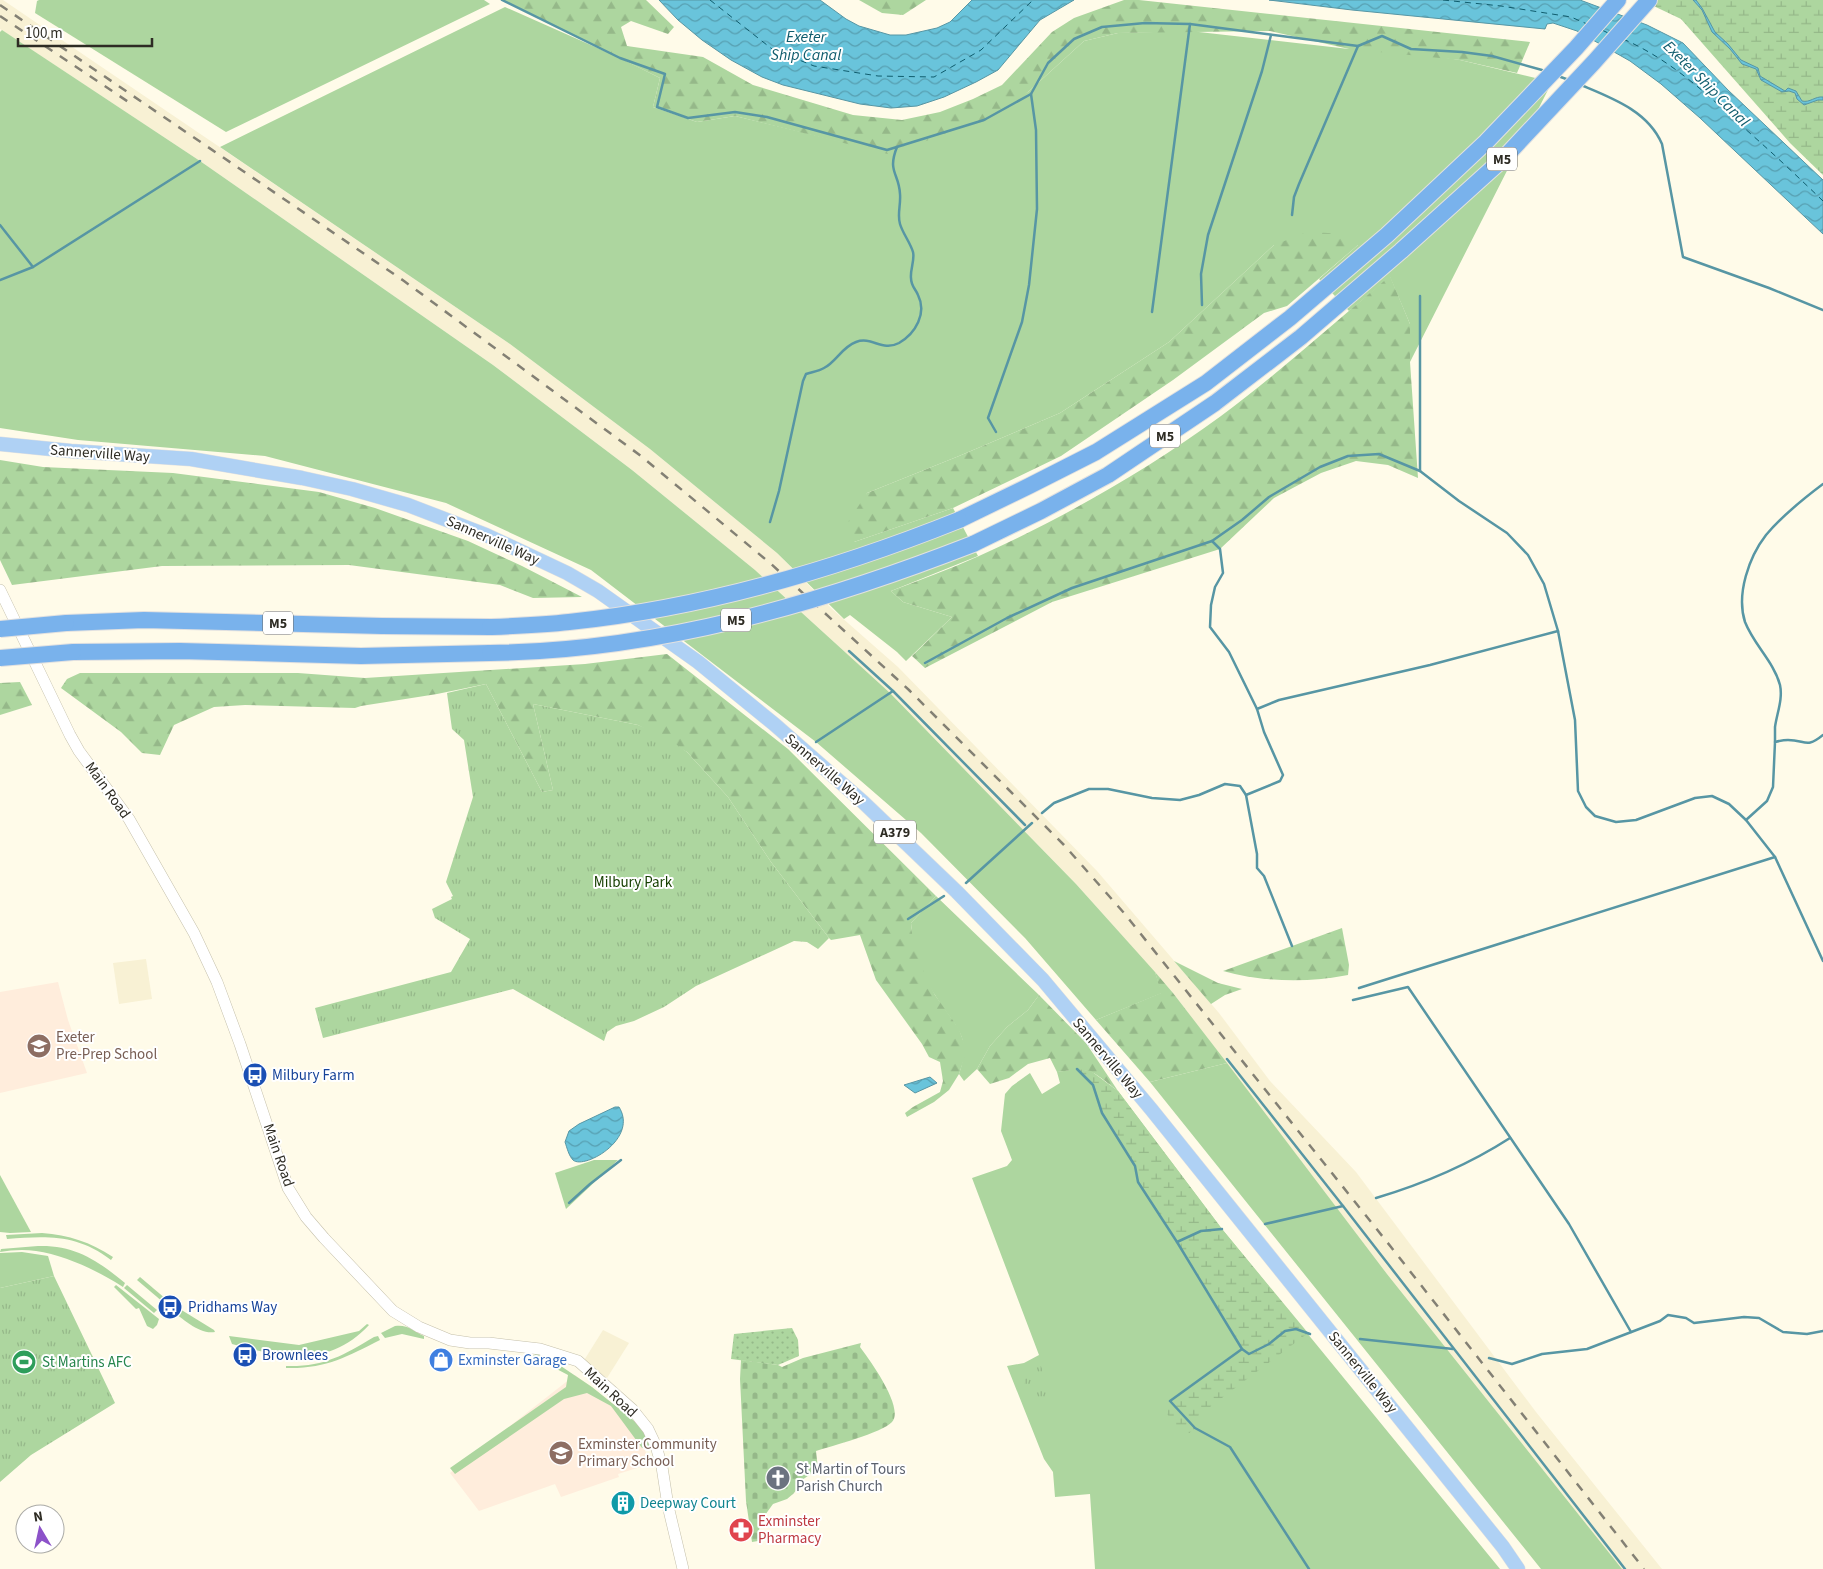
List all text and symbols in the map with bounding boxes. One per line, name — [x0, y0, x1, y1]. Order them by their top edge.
scale bar — [18, 15, 151, 47]
text: 100 m — [25, 23, 63, 44]
water label: Exeter Ship Canal — [771, 26, 841, 66]
water label: Exeter Ship Canal — [1658, 36, 1754, 132]
road number: M5 — [1487, 148, 1517, 170]
road number: M5 — [1150, 424, 1180, 448]
street label: Sannerville Way — [49, 440, 151, 467]
street label: Sannerville Way — [443, 511, 543, 570]
road number: M5 — [721, 608, 751, 632]
road number: M5 — [263, 612, 293, 634]
street label: Sannerville Way — [780, 729, 869, 810]
street label: Main Road — [80, 758, 135, 823]
road number: A379 — [874, 820, 916, 844]
park label: Milbury Park — [594, 872, 673, 893]
street label: Sannerville Way — [1067, 1013, 1148, 1103]
place label: Exeter Pre-Prep School — [56, 1027, 157, 1065]
school or university icon: Exeter Pre-Prep School — [26, 1033, 52, 1059]
bus stop icon: Milbury Farm — [242, 1062, 268, 1088]
place label: Milbury Farm — [272, 1065, 355, 1086]
street label: Main Road — [258, 1121, 299, 1190]
bus stop icon: Pridhams Way — [157, 1294, 183, 1320]
place label: Pridhams Way — [188, 1297, 277, 1318]
street label: Sannerville Way — [1323, 1327, 1402, 1418]
bus stop icon: Brownlees — [232, 1342, 258, 1368]
place label: Brownlees — [262, 1345, 328, 1366]
shop icon: Exminster Garage — [428, 1347, 454, 1373]
sports icon: St Martins AFC — [11, 1349, 37, 1375]
place label: Exminster Garage — [458, 1350, 567, 1371]
place label: St Martins AFC — [42, 1352, 132, 1373]
street label: Main Road — [580, 1362, 642, 1422]
place label: Exminster Community Primary School — [578, 1434, 717, 1472]
school or university icon: Exminster Community Primary School — [548, 1440, 574, 1466]
place label: St Martin of Tours Parish Church — [796, 1459, 906, 1497]
church icon: St Martin of Tours Parish Church — [765, 1465, 791, 1491]
building icon: Deepway Court — [610, 1490, 636, 1516]
place label: Deepway Court — [640, 1493, 736, 1514]
north arrow — [15, 1504, 65, 1554]
text: N — [32, 1507, 44, 1528]
place label: Exminster Pharmacy — [758, 1511, 821, 1549]
pharmacy icon: Exminster Pharmacy — [728, 1517, 754, 1543]

